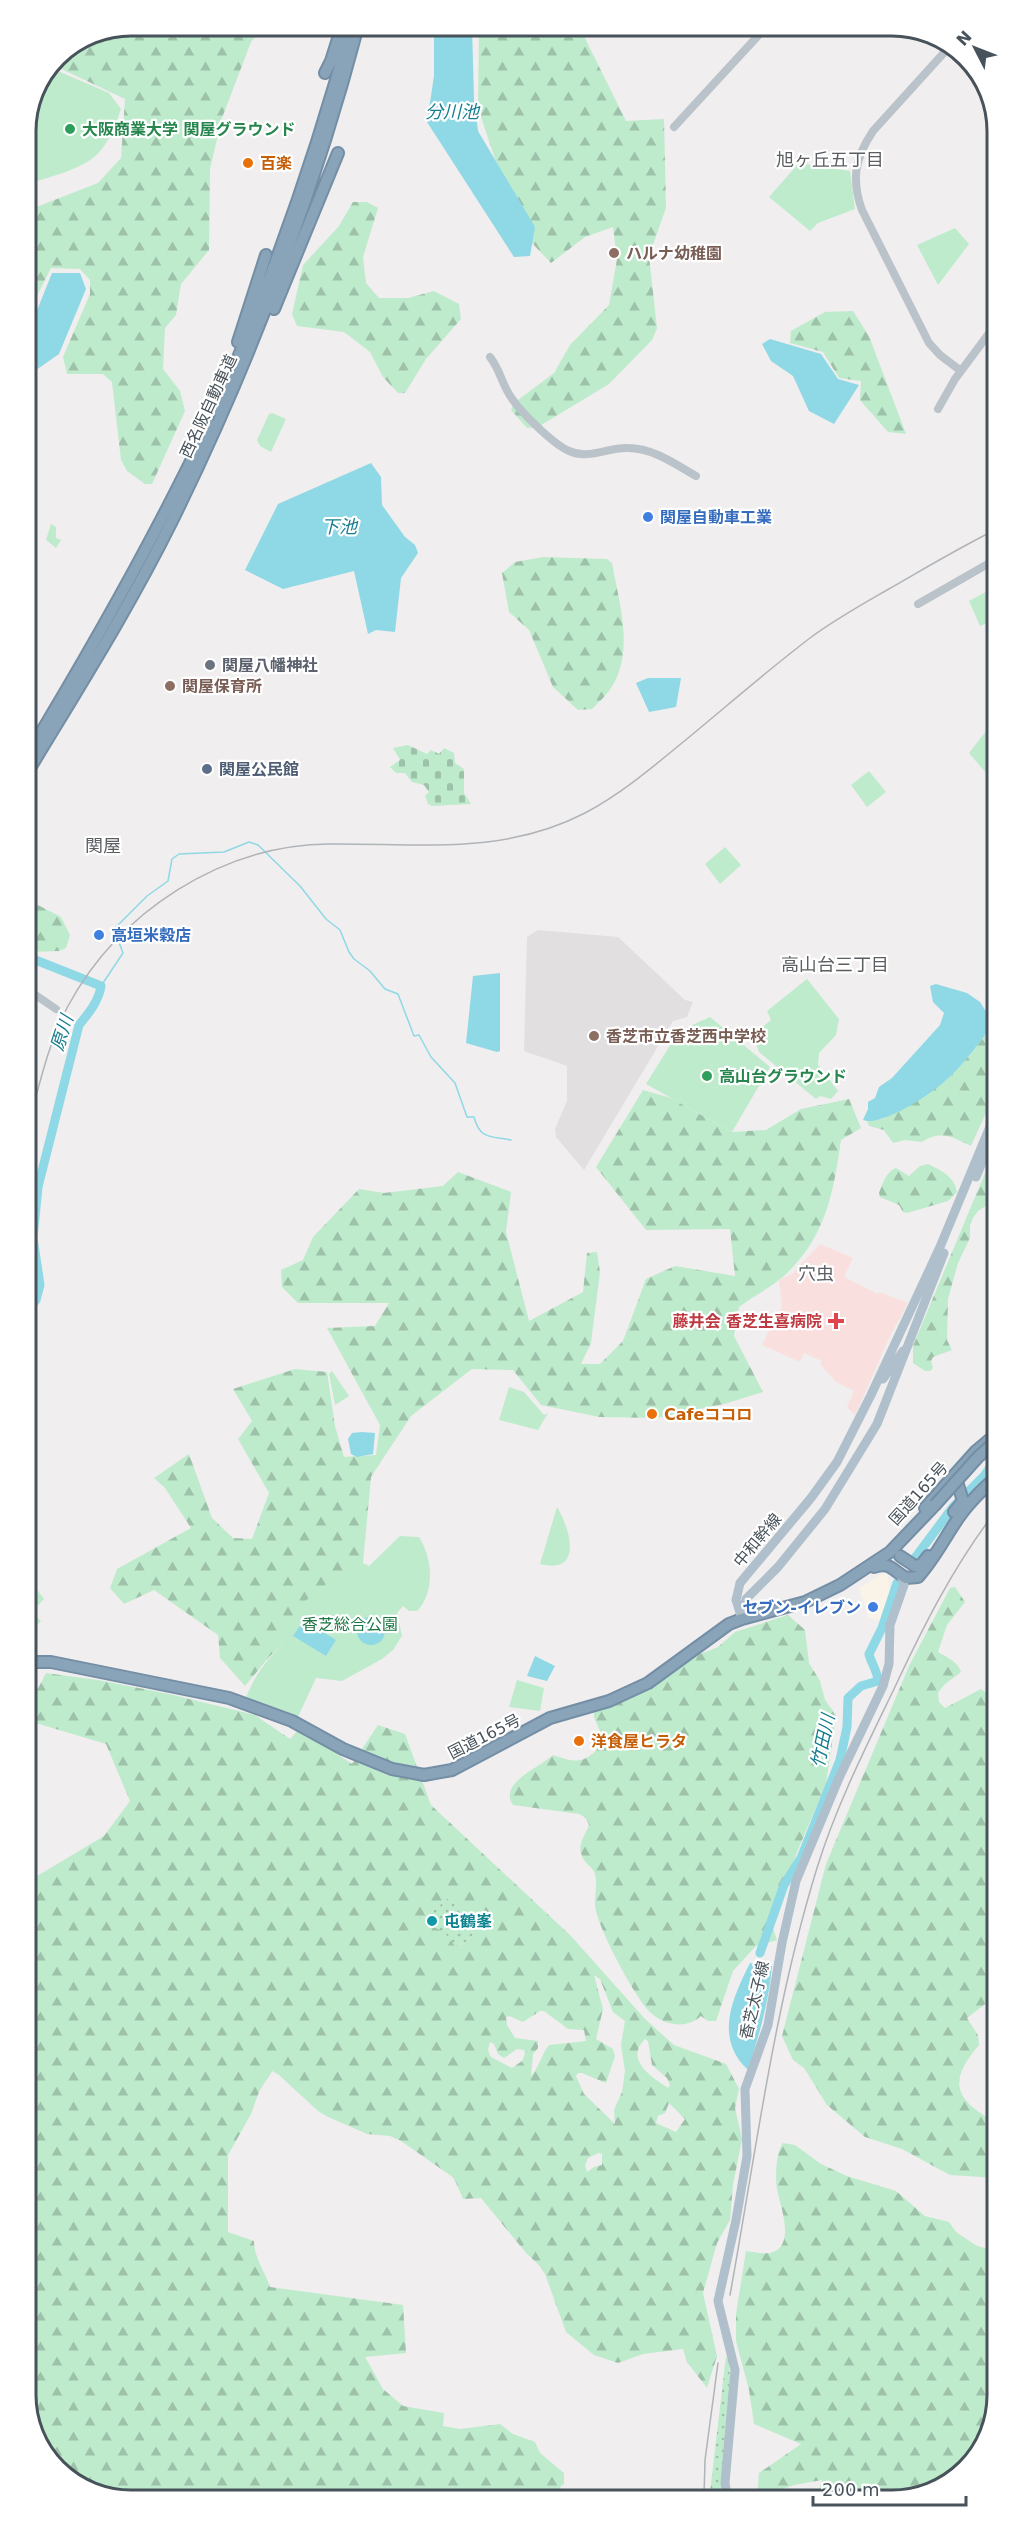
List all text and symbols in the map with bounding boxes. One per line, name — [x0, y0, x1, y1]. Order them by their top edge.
north arrow — [945, 18, 1005, 78]
text: N — [953, 27, 976, 50]
water label: 分川池 — [425, 101, 481, 122]
place label: 大阪商業大学 関屋グラウンド — [82, 120, 296, 139]
marker: 大阪商業大学 関屋グラウンド — [63, 122, 77, 136]
district label: 旭ヶ丘五丁目 — [776, 149, 884, 170]
place label: 百楽 — [260, 154, 292, 173]
marker: 百楽 — [241, 156, 255, 170]
place label: ハルナ幼稚園 — [626, 244, 722, 263]
marker: ハルナ幼稚園 — [607, 246, 621, 260]
street label: 西名阪自動車道 — [176, 351, 241, 461]
place label: 関屋自動車工業 — [660, 508, 772, 527]
marker: 関屋自動車工業 — [641, 510, 655, 524]
water label: 下池 — [321, 516, 359, 537]
place label: 関屋八幡神社 — [222, 656, 318, 675]
marker: 関屋八幡神社 — [203, 658, 217, 672]
place label: 関屋保育所 — [182, 677, 262, 696]
marker: 関屋保育所 — [163, 679, 177, 693]
place label: 関屋公民館 — [219, 760, 299, 779]
marker: 関屋公民館 — [200, 762, 214, 776]
district label: 関屋 — [85, 835, 121, 856]
place label: 高垣米穀店 — [111, 926, 191, 945]
marker: 高垣米穀店 — [92, 928, 106, 942]
district label: 高山台三丁目 — [781, 954, 889, 975]
water label: 原川 — [46, 1011, 78, 1053]
place label: 香芝市立香芝西中学校 — [606, 1027, 766, 1046]
marker: 香芝市立香芝西中学校 — [587, 1029, 601, 1043]
place label: 高山台グラウンド — [719, 1067, 847, 1086]
marker: 高山台グラウンド — [700, 1069, 714, 1083]
district label: 穴虫 — [798, 1263, 834, 1284]
place label: 藤井会 香芝生喜病院 — [672, 1312, 822, 1331]
marker: 藤井会 香芝生喜病院 — [827, 1312, 845, 1330]
place label: Cafeココロ — [664, 1405, 752, 1424]
marker: Cafeココロ — [645, 1407, 659, 1421]
street label: 国道165号 — [885, 1458, 952, 1529]
street label: 中和幹線 — [730, 1510, 785, 1571]
place label: セブン-イレブン — [742, 1598, 861, 1617]
marker: セブン-イレブン — [866, 1600, 880, 1614]
park label: 香芝総合公園 — [302, 1615, 398, 1634]
street label: 国道165号 — [445, 1710, 524, 1763]
water label: 竹田川 — [807, 1710, 839, 1769]
place label: 洋食屋ヒラタ — [591, 1732, 687, 1751]
marker: 洋食屋ヒラタ — [572, 1734, 586, 1748]
place label: 屯鶴峯 — [444, 1912, 492, 1931]
marker: 屯鶴峯 — [425, 1914, 439, 1928]
street label: 香芝太子線 — [736, 1959, 773, 2041]
scale bar — [813, 2469, 966, 2507]
text: 200 m — [822, 2479, 880, 2500]

